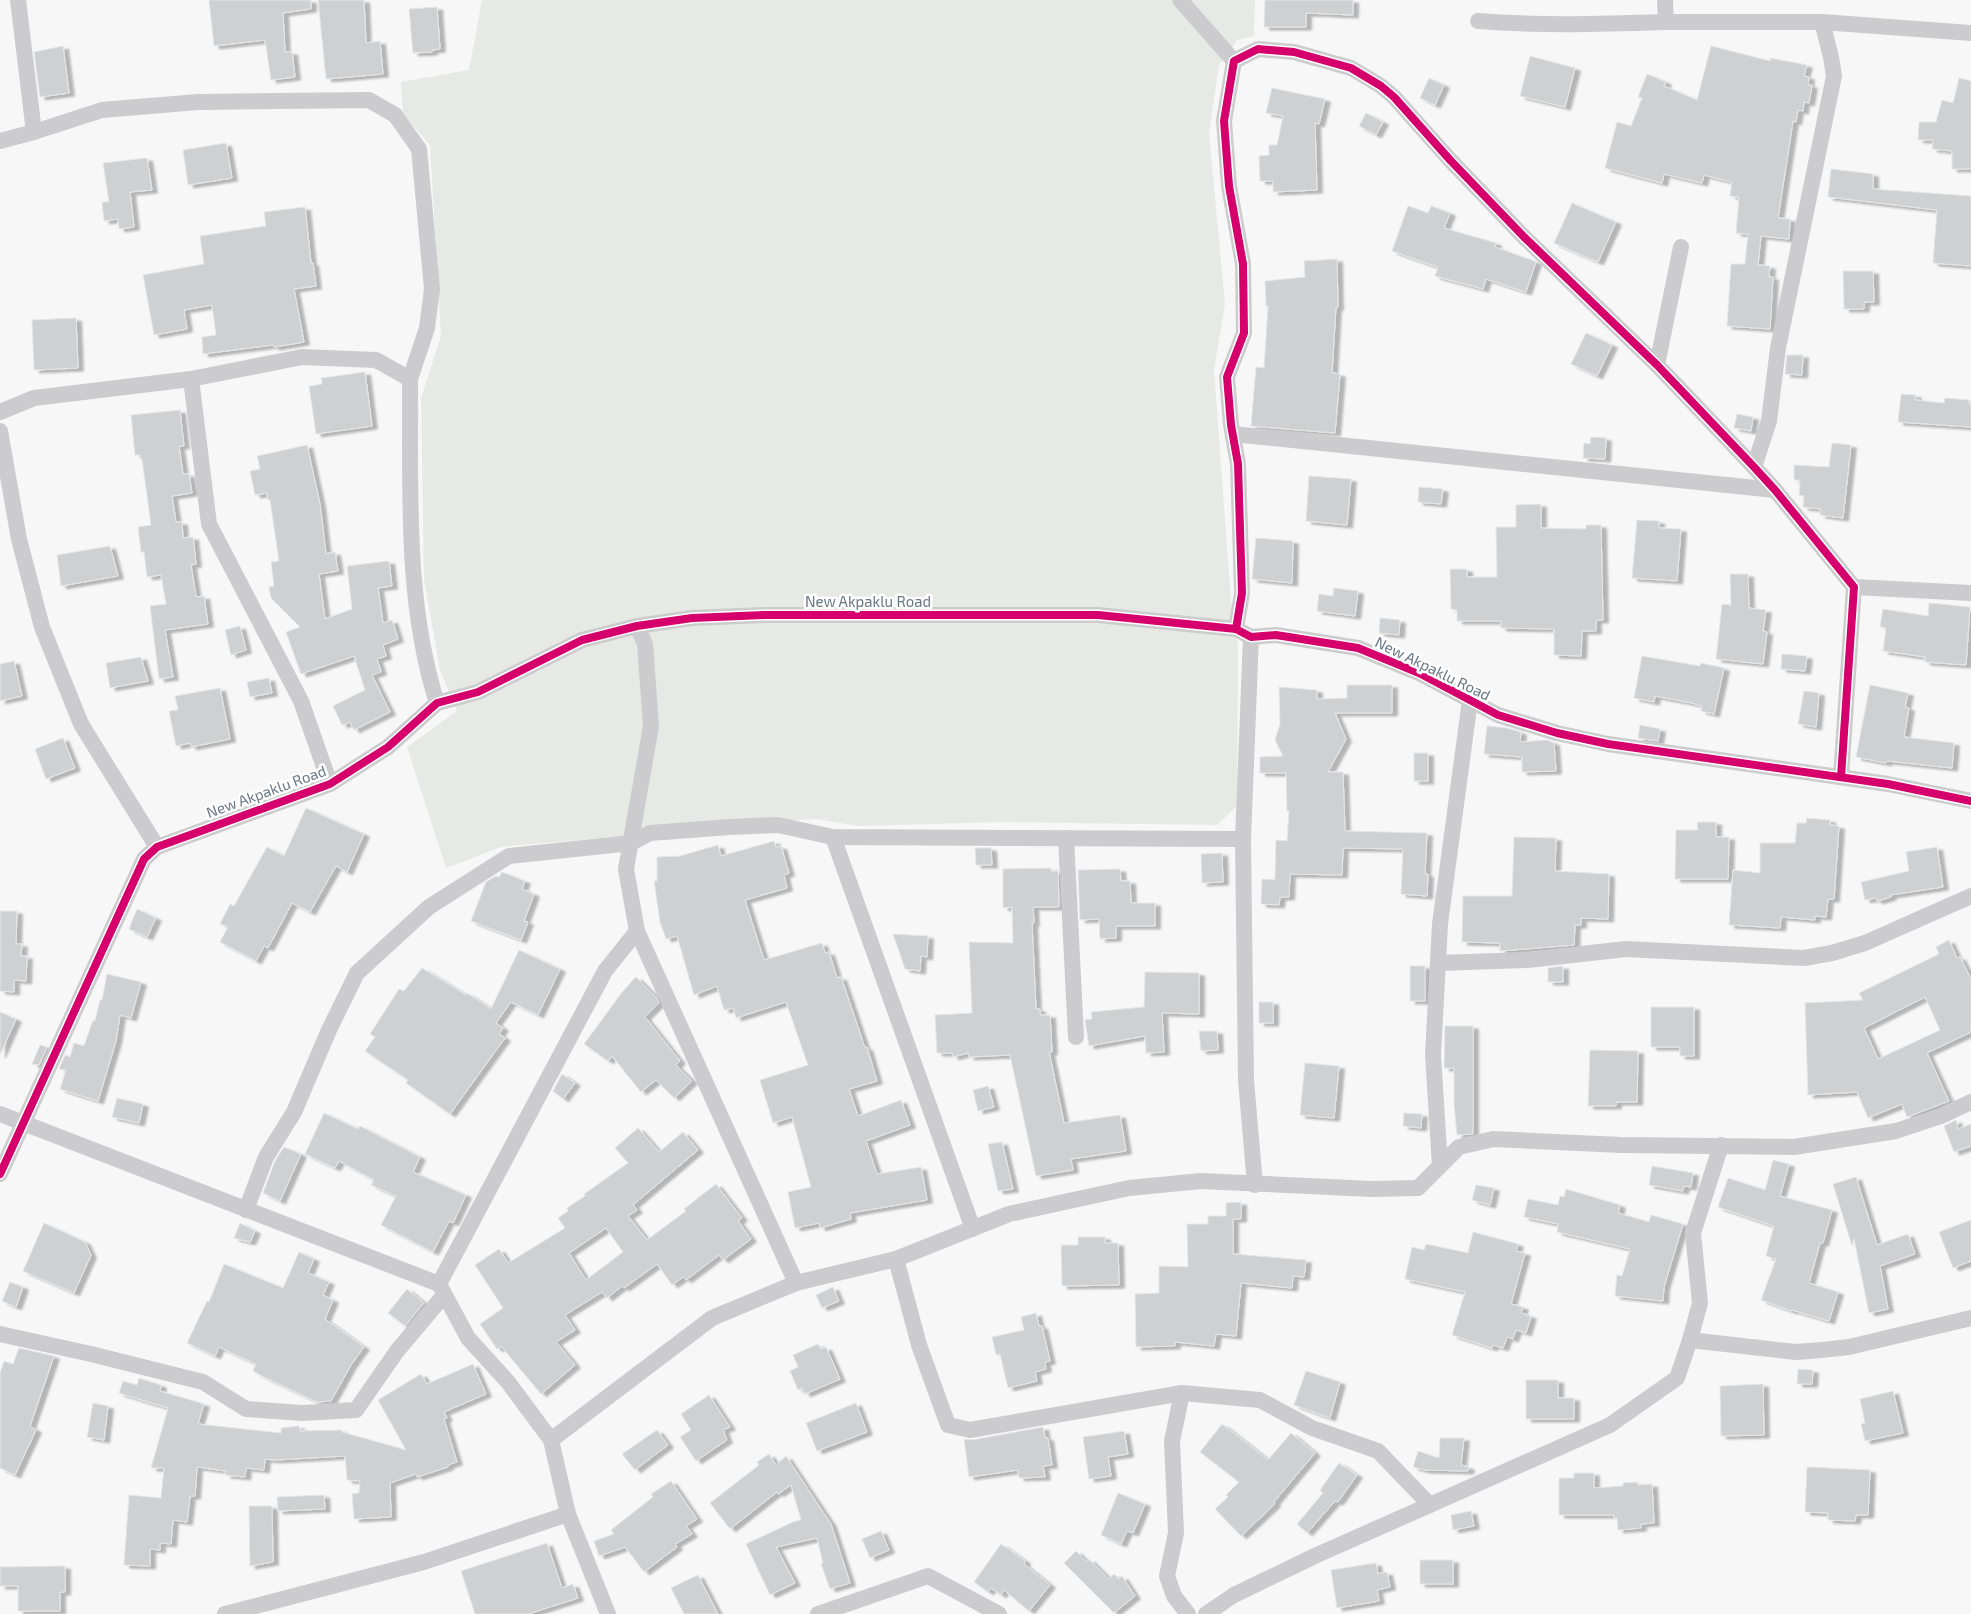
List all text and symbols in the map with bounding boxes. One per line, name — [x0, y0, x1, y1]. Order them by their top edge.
street label: New Akpaklu Road — [805, 592, 931, 610]
street label: New Akpaklu Road — [1372, 632, 1494, 704]
street label: New Akpaklu Road — [204, 761, 328, 821]

